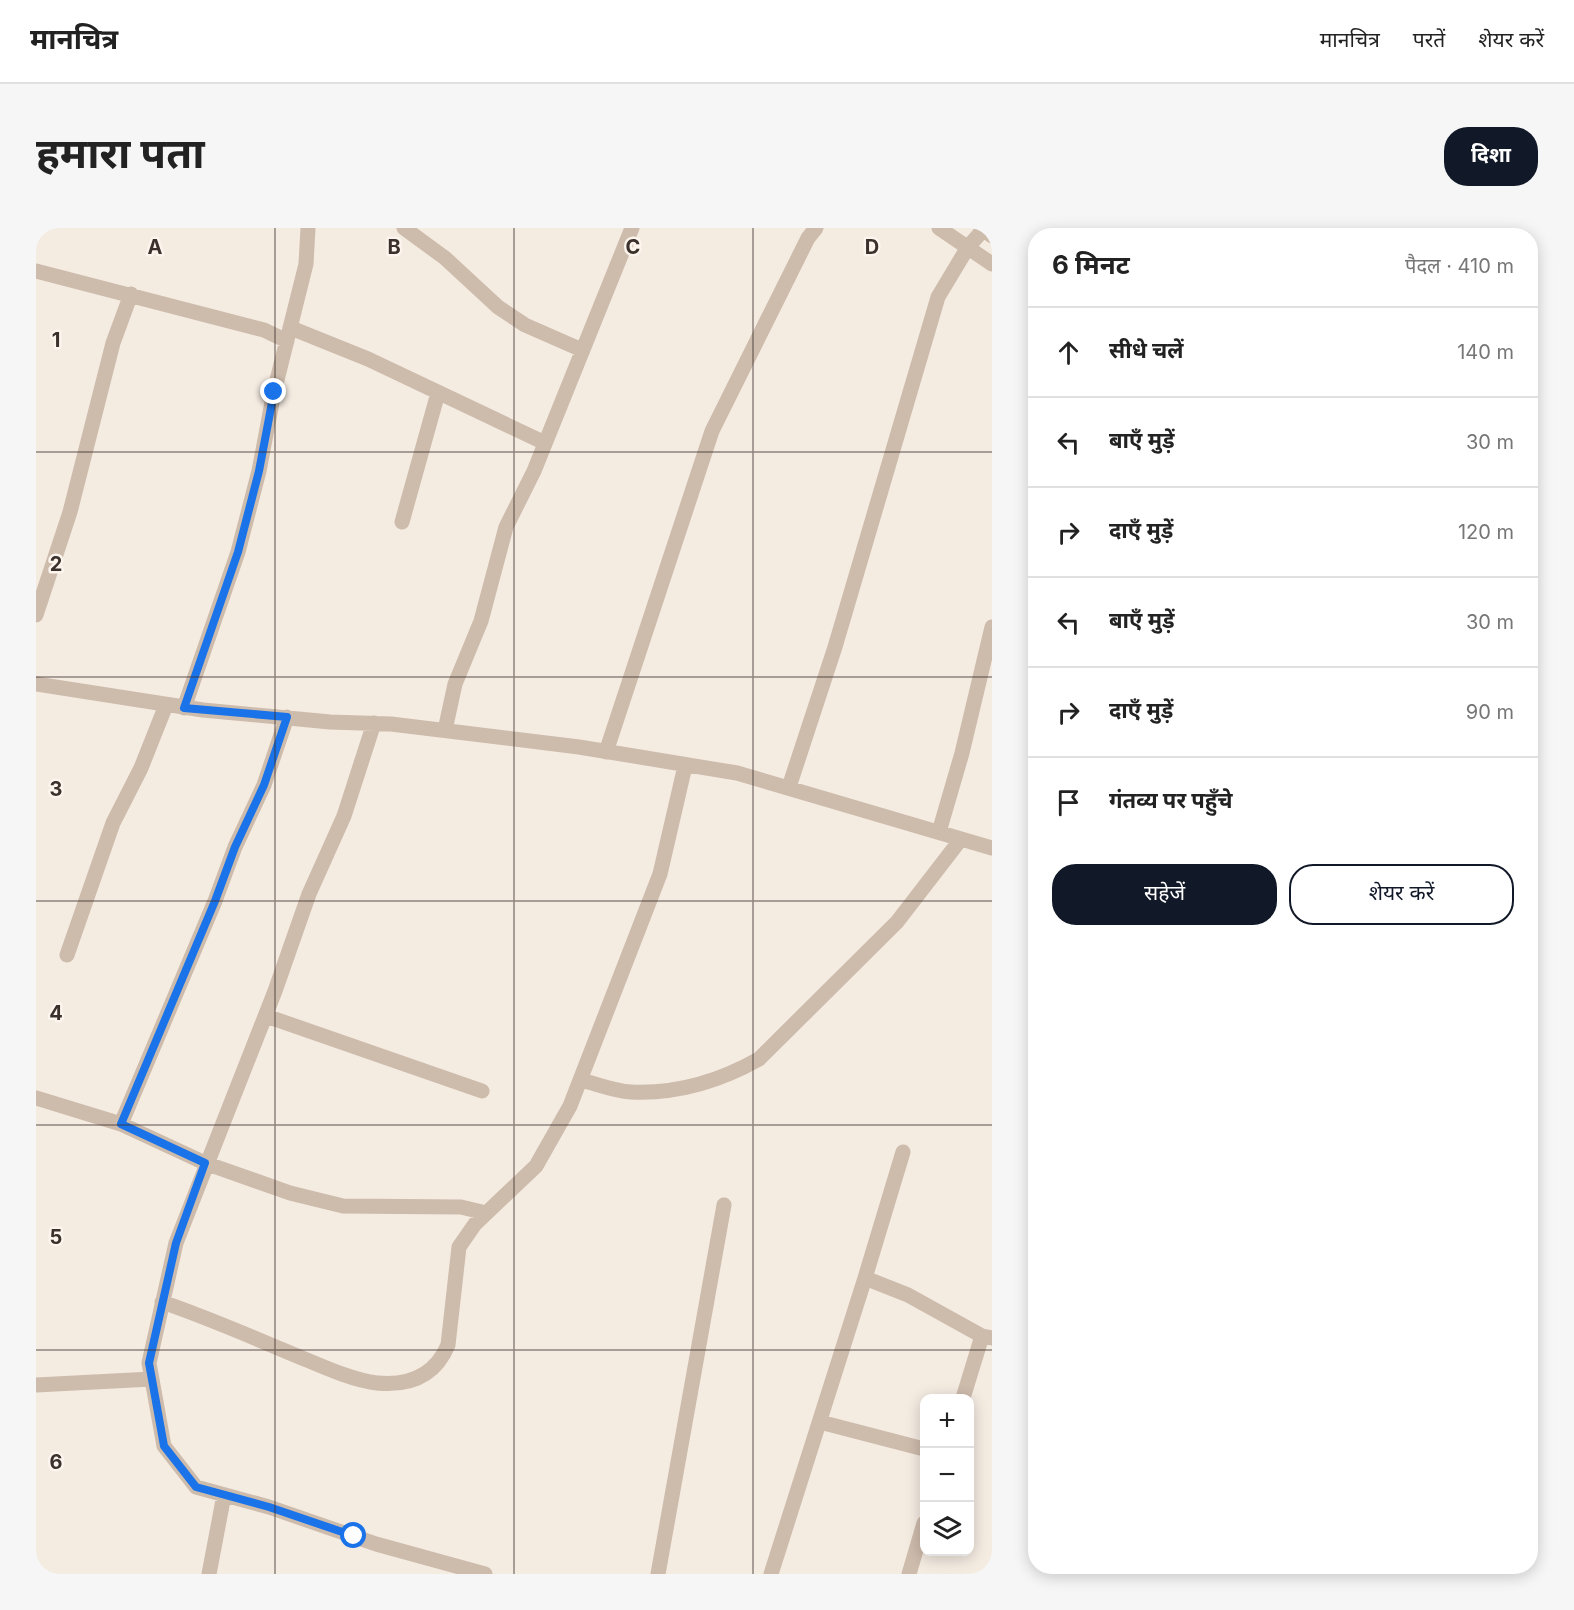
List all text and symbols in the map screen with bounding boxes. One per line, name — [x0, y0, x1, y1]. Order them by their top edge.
text: मानचित्र — [30, 22, 118, 56]
text: मानचित्र — [1320, 27, 1380, 52]
text: परतें — [1413, 27, 1445, 52]
text: शेयर करें — [1478, 27, 1544, 52]
text: हमारा पता — [36, 127, 205, 178]
button: दिशा — [1444, 127, 1538, 186]
text: A — [148, 235, 163, 259]
text: B — [387, 235, 401, 259]
text: C — [626, 235, 640, 259]
text: D — [865, 235, 879, 259]
text: 6 मिनट — [1052, 249, 1130, 280]
text: पैदल · 410 m — [1405, 254, 1514, 278]
text: 1 — [52, 328, 60, 352]
icon: ahead — [1052, 336, 1085, 369]
text: सीधे चलें — [1109, 337, 1184, 363]
text: 140 m — [1457, 340, 1514, 364]
route end — [260, 378, 286, 404]
icon: left — [1052, 426, 1085, 459]
text: बाएँ मुड़ें — [1109, 427, 1175, 453]
text: 30 m — [1466, 430, 1514, 454]
icon: right — [1052, 516, 1085, 549]
text: दाएँ मुड़ें — [1109, 517, 1173, 543]
text: 120 m — [1458, 520, 1514, 544]
text: 2 — [50, 552, 62, 576]
icon: left — [1052, 606, 1085, 639]
text: बाएँ मुड़ें — [1109, 607, 1175, 633]
text: 30 m — [1466, 610, 1514, 634]
icon: right — [1052, 696, 1085, 729]
text: दाएँ मुड़ें — [1109, 697, 1173, 723]
text: 90 m — [1466, 700, 1514, 724]
text: 3 — [50, 777, 62, 801]
icon: arrive — [1052, 786, 1085, 819]
text: गंतव्य पर पहुँचे — [1109, 787, 1233, 813]
button: सहेजें — [1052, 864, 1277, 925]
button: शेयर करें — [1289, 864, 1514, 925]
text: 4 — [49, 1001, 63, 1025]
text: 5 — [50, 1225, 62, 1249]
map controls — [920, 1394, 974, 1556]
button: + — [920, 1394, 974, 1448]
button: − — [920, 1448, 974, 1502]
text: 6 — [50, 1450, 63, 1474]
button: layers — [920, 1502, 974, 1556]
route start — [340, 1522, 366, 1548]

